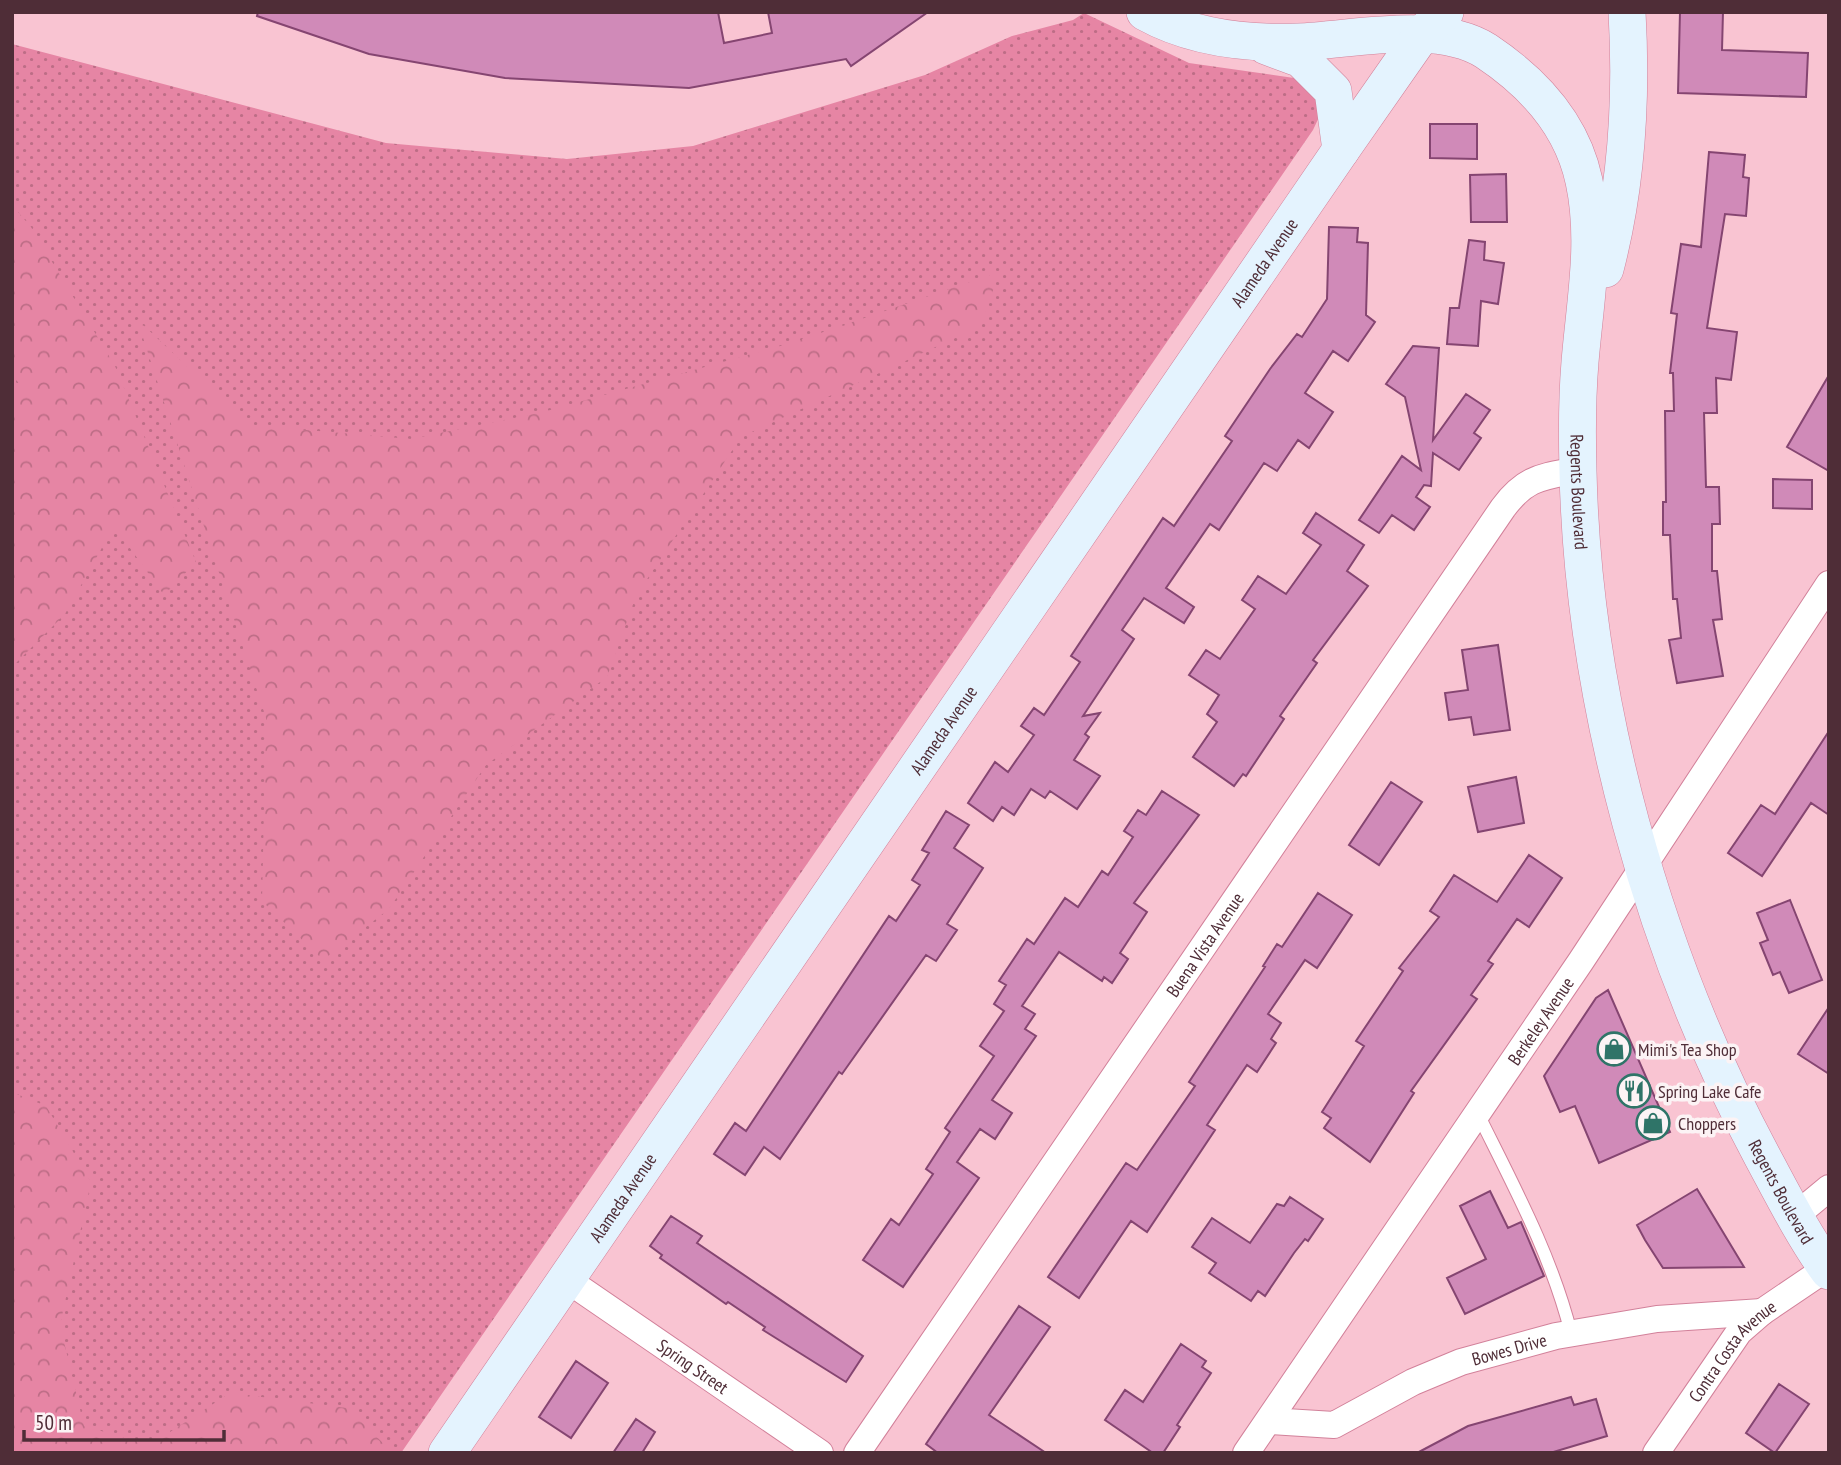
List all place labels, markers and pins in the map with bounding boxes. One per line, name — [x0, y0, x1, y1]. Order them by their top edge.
shop icon: Mimi's Tea Shop — [1595, 1030, 1633, 1068]
place label: Mimi's Tea Shop — [1638, 1038, 1737, 1061]
restaurant icon: Spring Lake Cafe — [1615, 1072, 1653, 1110]
place label: Spring Lake Cafe — [1658, 1080, 1761, 1103]
shop icon: Choppers — [1634, 1104, 1672, 1142]
place label: Choppers — [1678, 1112, 1736, 1135]

